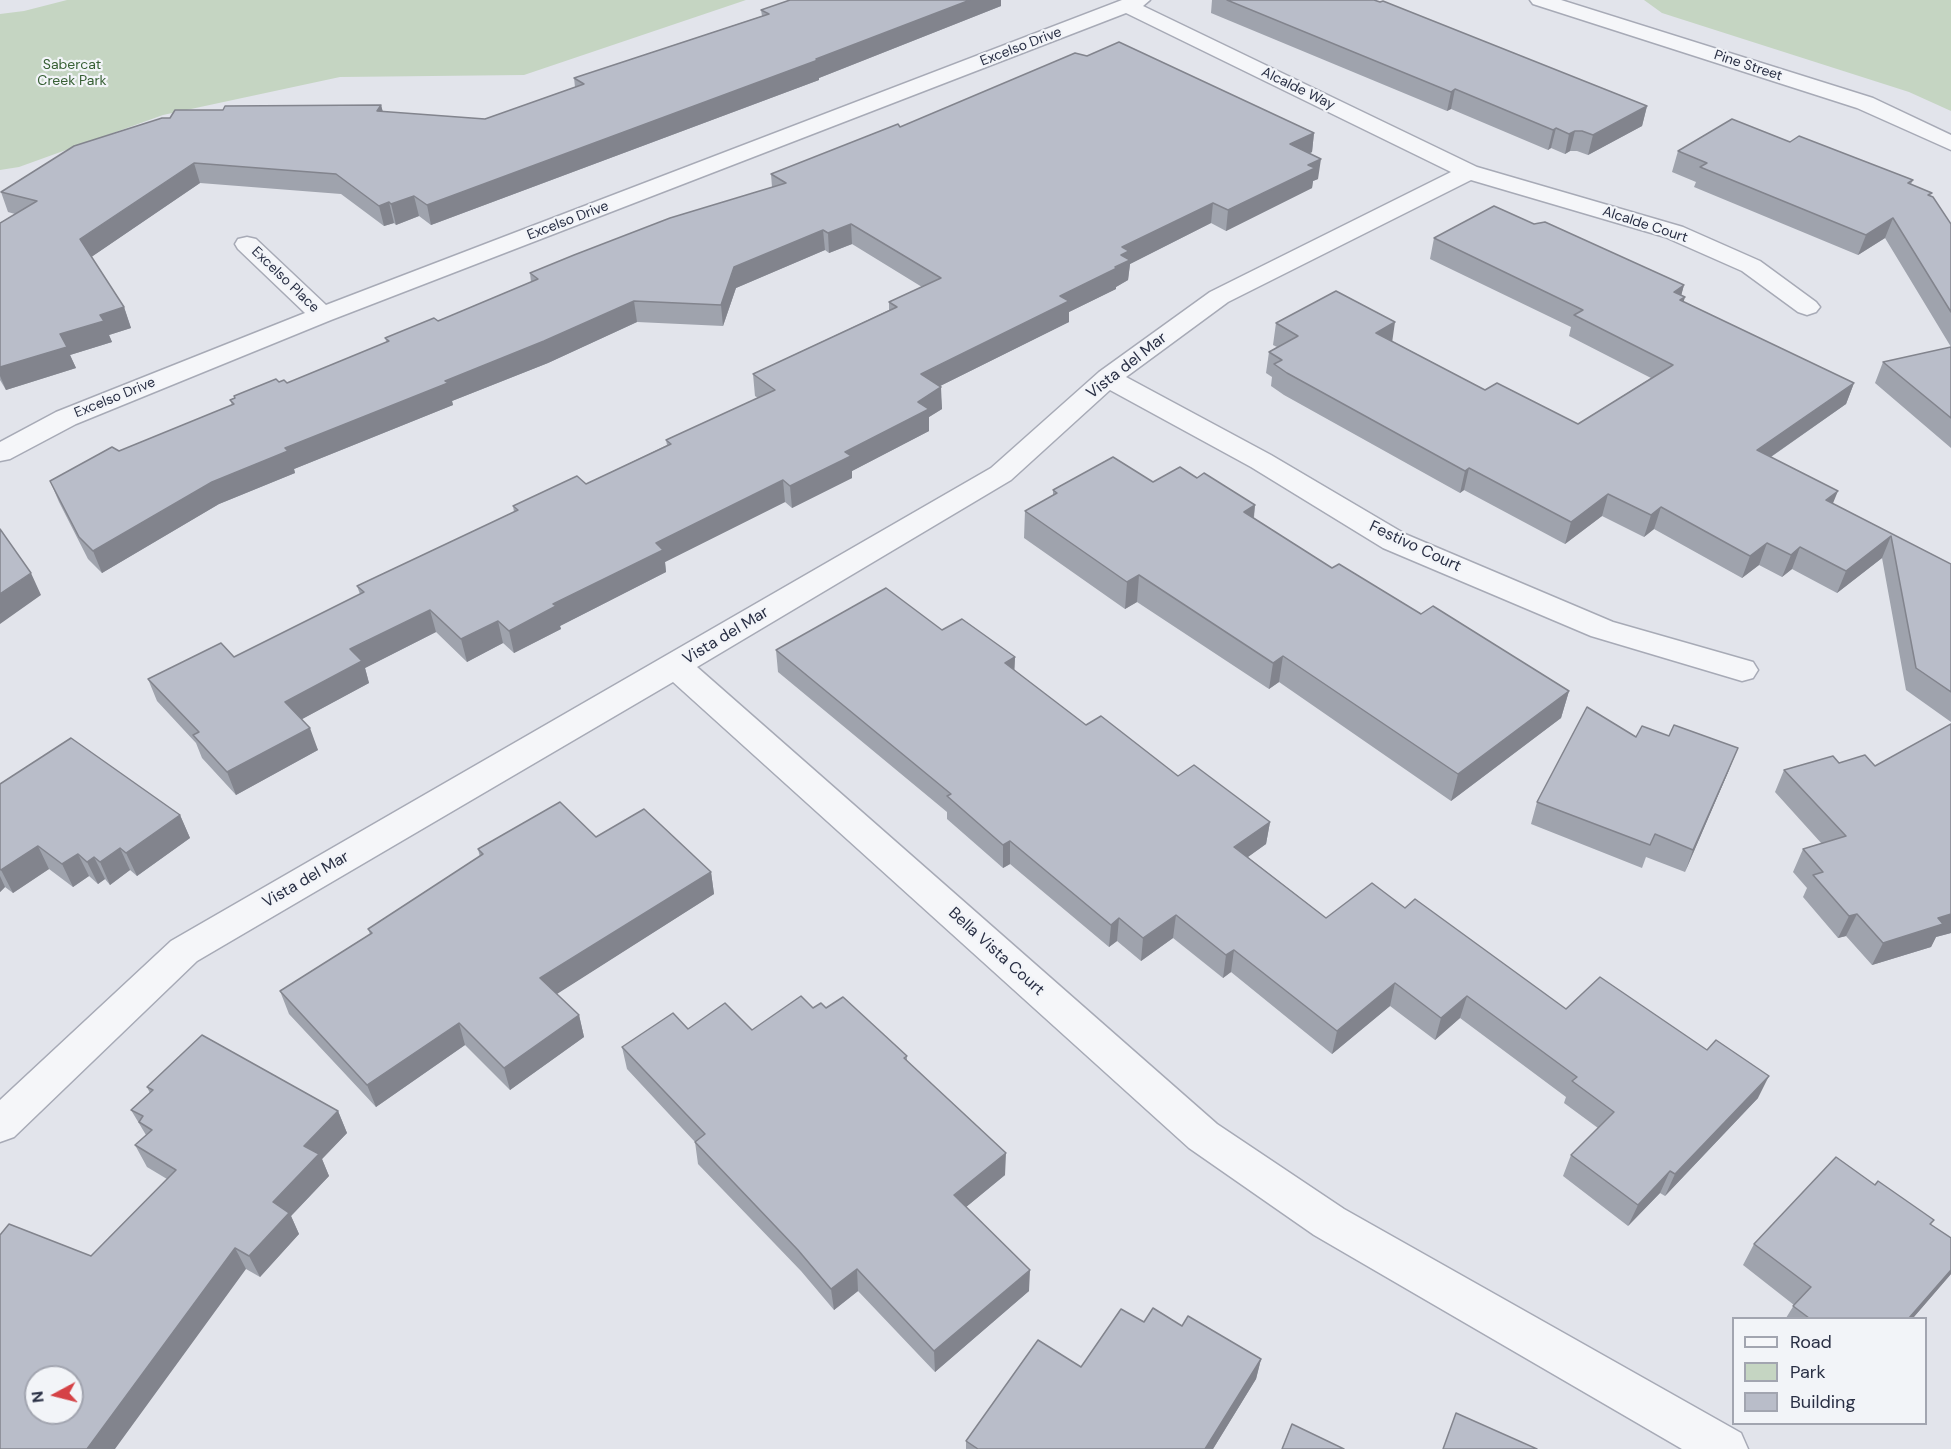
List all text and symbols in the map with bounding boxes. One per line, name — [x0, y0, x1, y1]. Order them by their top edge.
street label: Excelso Drive — [978, 24, 1064, 70]
street label: Pine Street — [1712, 47, 1784, 85]
park label: Sabercat Creek Park — [37, 57, 107, 90]
street label: Alcalde Way — [1259, 64, 1337, 114]
street label: Excelso Drive — [525, 198, 611, 244]
street label: Alcalde Court — [1600, 203, 1690, 247]
street label: Excelso Place — [248, 244, 322, 316]
street label: Vista del Mar — [1083, 329, 1171, 403]
street label: Excelso Drive — [72, 374, 158, 422]
street label: Festivo Court — [1366, 517, 1464, 577]
street label: Vista del Mar — [680, 603, 772, 669]
street label: Vista del Mar — [259, 848, 353, 912]
street label: Bella Vista Court — [944, 904, 1048, 1000]
legend — [1732, 1317, 1927, 1425]
text: Road — [1790, 1330, 1832, 1354]
text: Park — [1790, 1360, 1826, 1384]
north arrow — [24, 1365, 84, 1425]
text: N — [26, 1390, 49, 1404]
text: Building — [1790, 1390, 1855, 1414]

